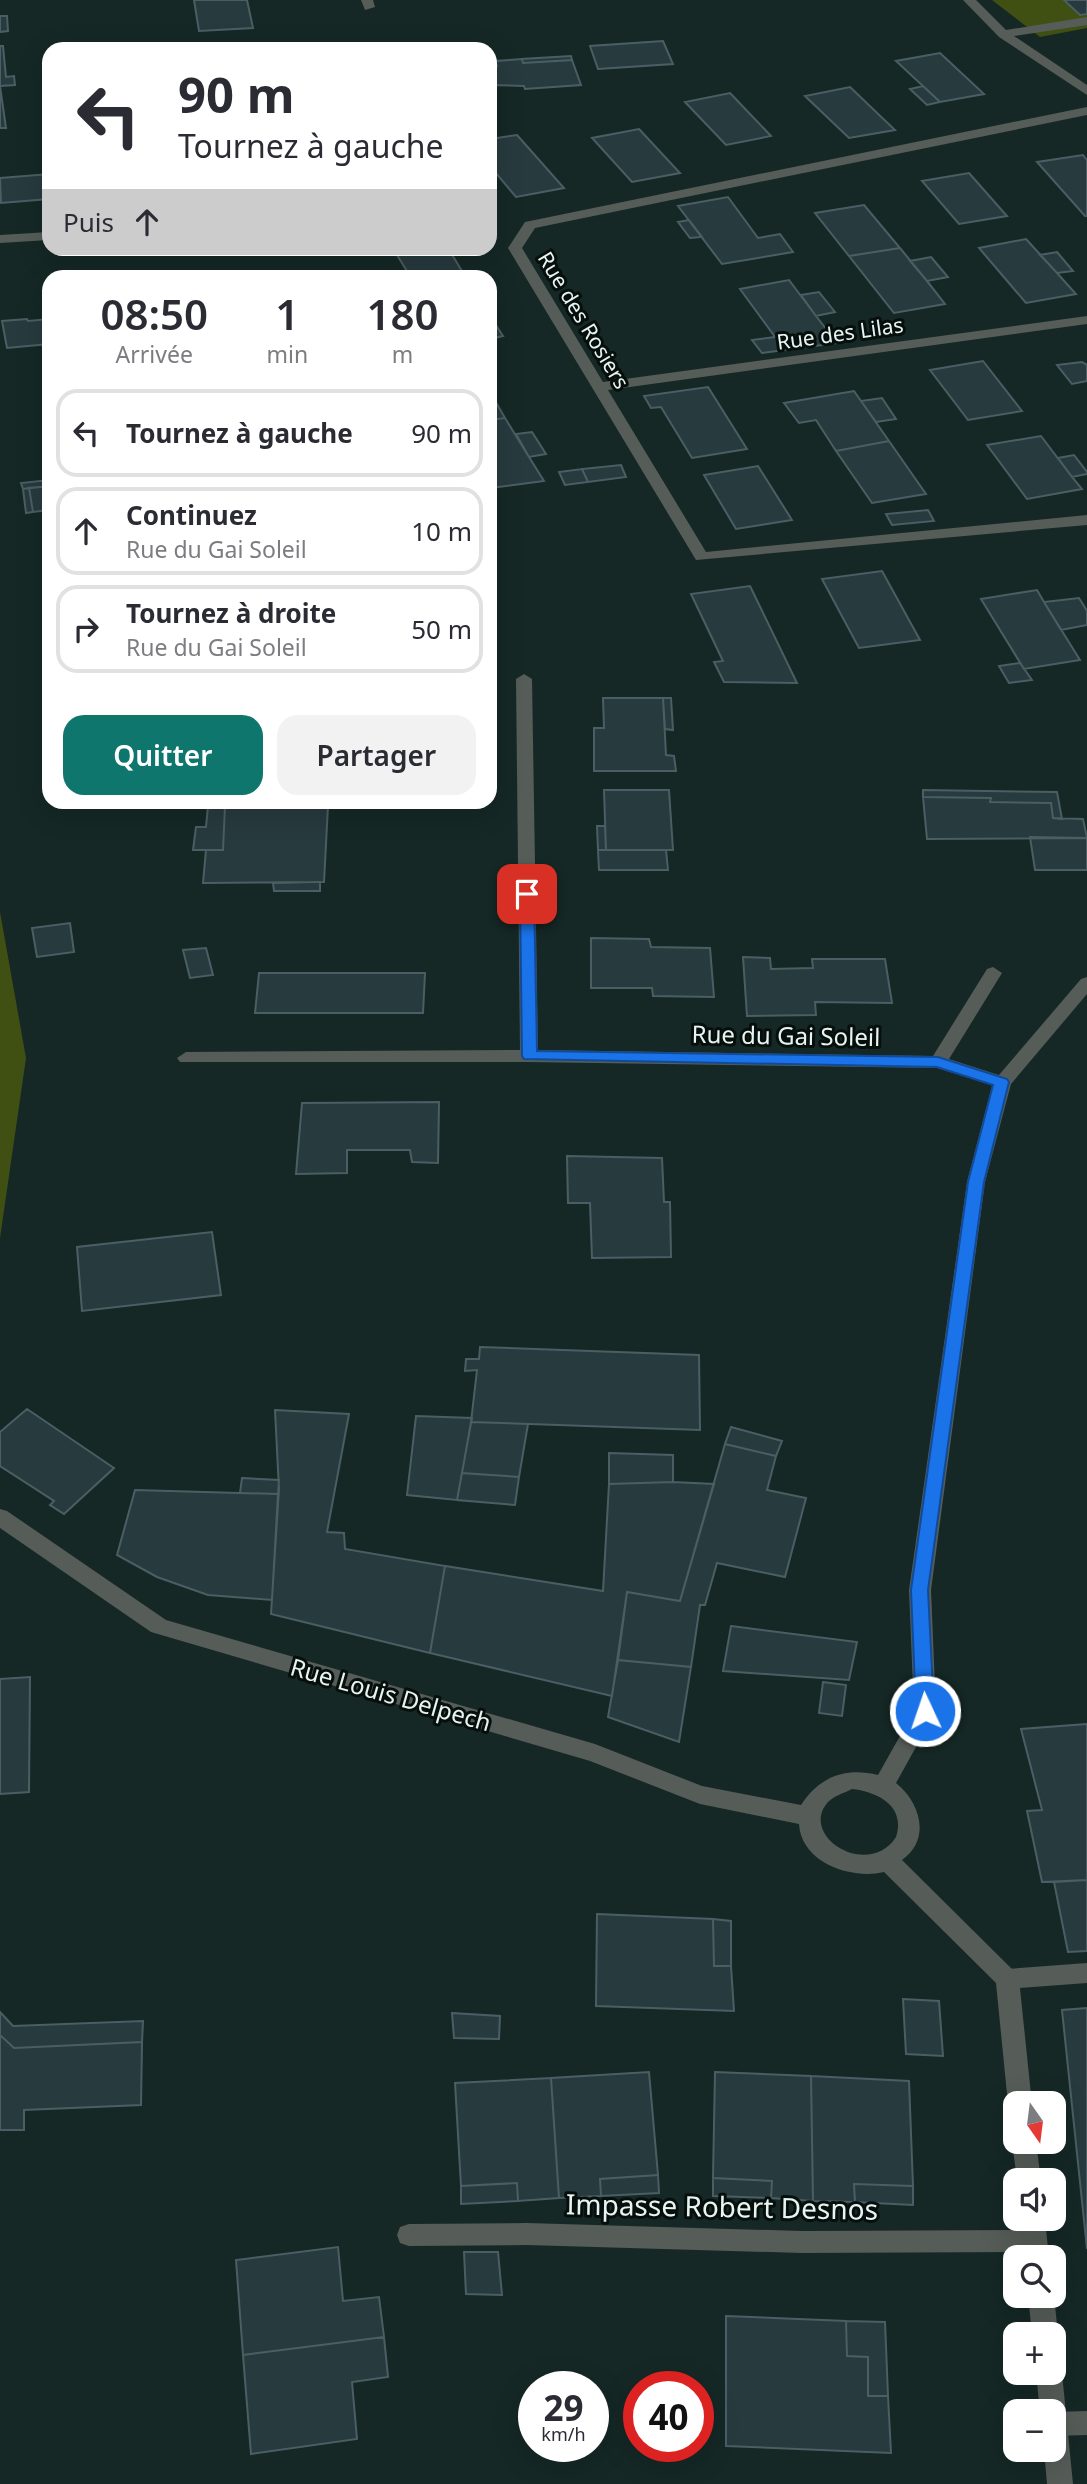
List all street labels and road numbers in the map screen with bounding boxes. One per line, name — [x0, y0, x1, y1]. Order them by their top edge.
street label: Rue des Rosiers — [532, 246, 636, 394]
street label: Rue des Lilas — [775, 310, 905, 356]
street label: Rue du Gai Soleil — [691, 1017, 881, 1053]
street label: Rue Louis Delpech — [287, 1650, 495, 1738]
street label: Impasse Robert Desnos — [566, 2184, 878, 2228]

